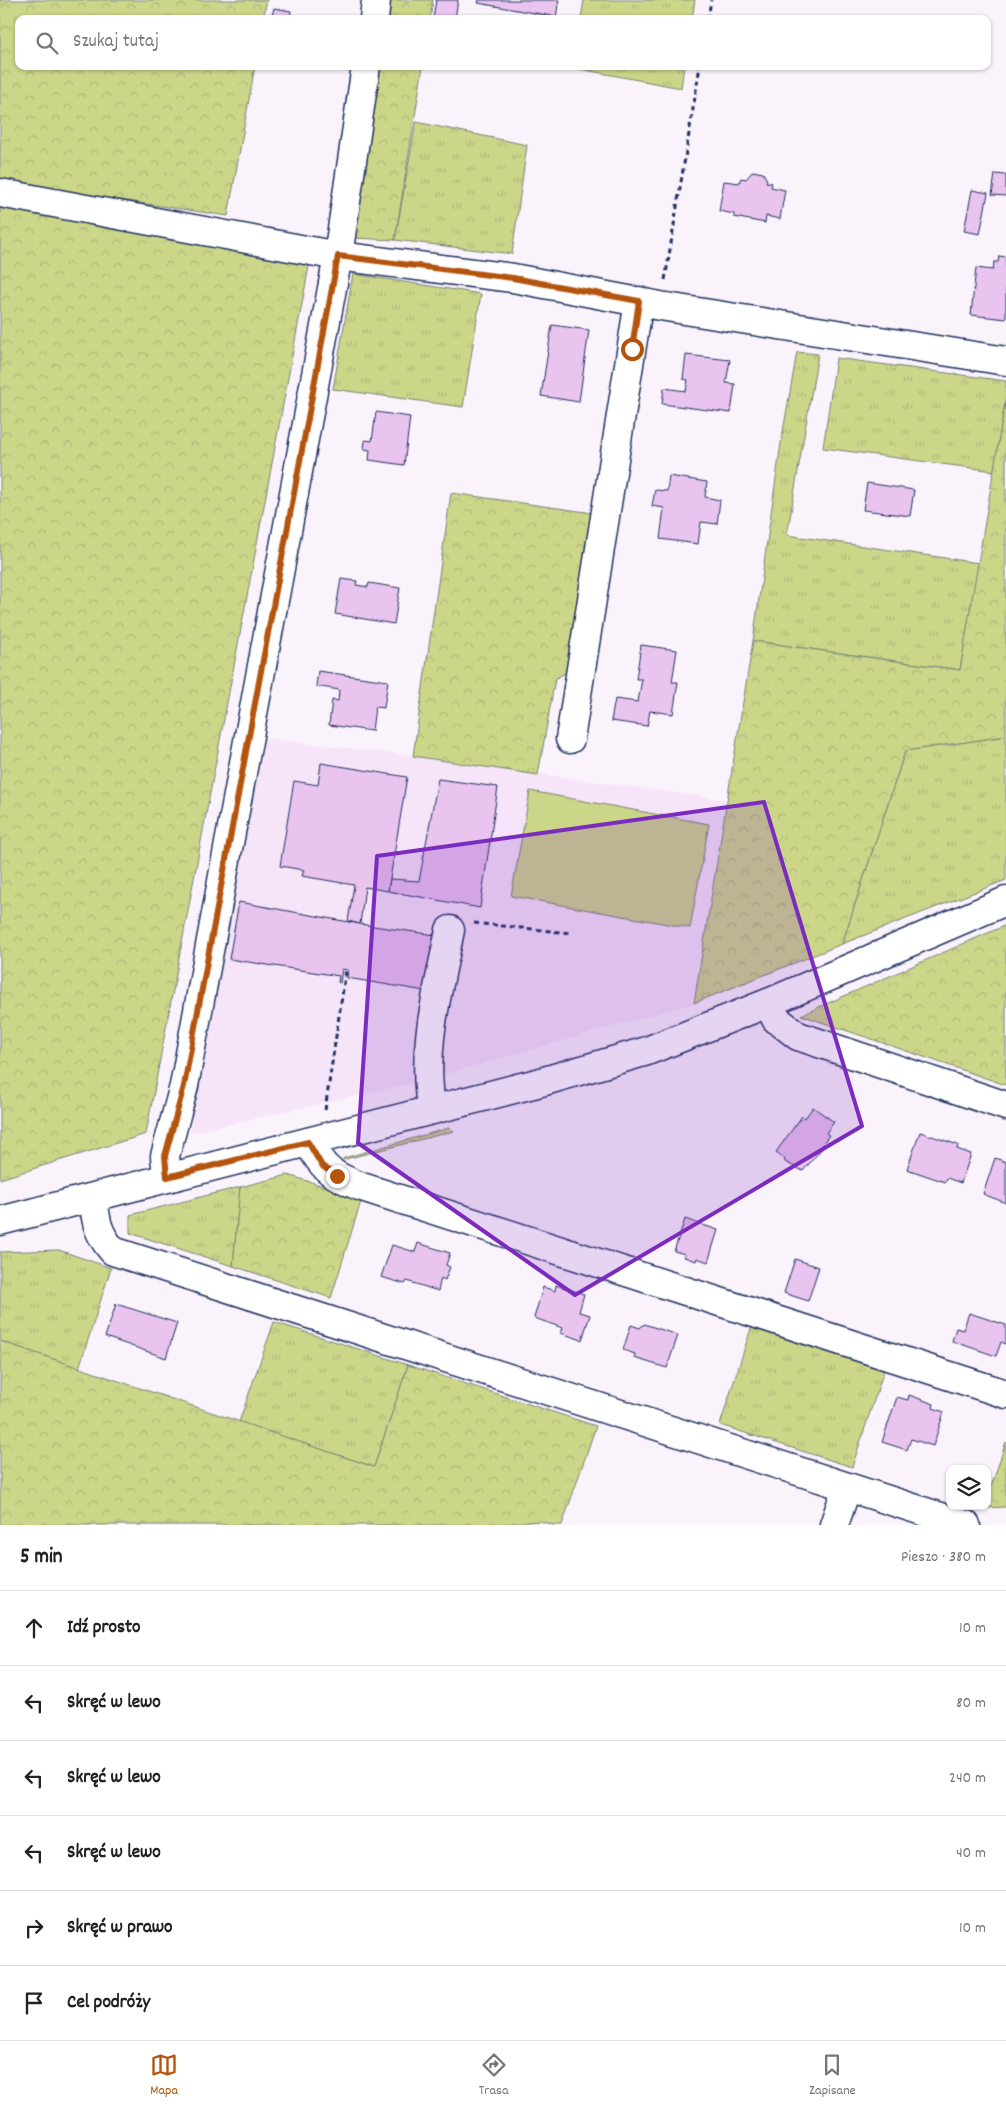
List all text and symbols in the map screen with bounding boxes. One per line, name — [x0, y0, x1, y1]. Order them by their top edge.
search box — [15, 15, 991, 70]
icon: search — [33, 29, 61, 57]
text: Szukaj tutaj — [73, 29, 159, 56]
route start — [621, 338, 644, 361]
route end — [326, 1165, 349, 1188]
map controls — [946, 1465, 991, 1510]
button: layers — [946, 1465, 991, 1510]
text: 5 min — [20, 1543, 63, 1573]
text: Pieszo · 380 m — [901, 1546, 986, 1569]
icon: ahead — [20, 1614, 48, 1642]
text: Idź prosto — [67, 1615, 140, 1642]
text: 10 m — [959, 1617, 986, 1640]
icon: left — [20, 1689, 48, 1717]
text: Skręć w lewo — [67, 1690, 161, 1717]
text: 80 m — [956, 1692, 986, 1715]
icon: left — [20, 1764, 48, 1792]
text: Skręć w lewo — [67, 1765, 161, 1792]
text: 240 m — [949, 1767, 986, 1790]
icon: left — [20, 1839, 48, 1867]
text: Skręć w lewo — [67, 1840, 161, 1867]
text: 40 m — [956, 1842, 986, 1865]
icon: right — [20, 1914, 48, 1942]
text: Skręć w prawo — [67, 1915, 173, 1942]
text: 10 m — [959, 1917, 986, 1940]
icon: arrive — [20, 1989, 48, 2017]
text: Cel podróży — [67, 1990, 150, 2017]
tab: Mapa — [150, 2051, 178, 2101]
tab: Trasa — [479, 2051, 508, 2101]
tab: Zapisane — [809, 2051, 856, 2101]

